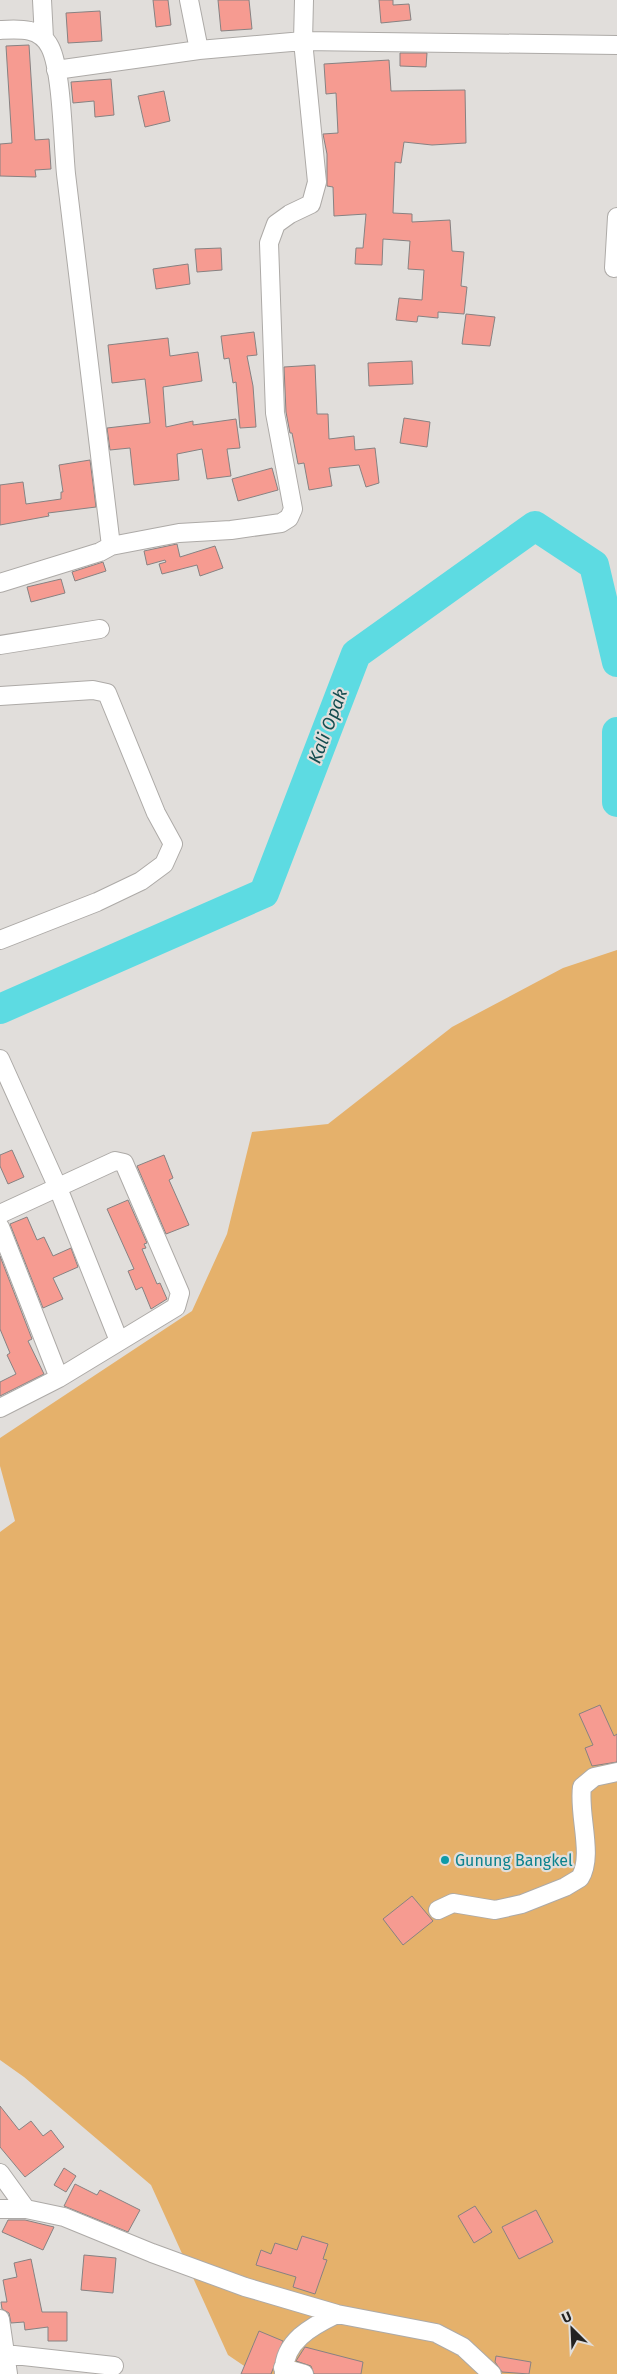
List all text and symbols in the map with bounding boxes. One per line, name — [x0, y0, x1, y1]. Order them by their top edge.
water label: Kali Opak — [304, 685, 352, 766]
place label: Gunung Bangkel — [455, 1851, 573, 1870]
marker: Gunung Bangkel — [439, 1854, 451, 1866]
north arrow — [547, 2304, 597, 2354]
text: U — [559, 2308, 575, 2327]

